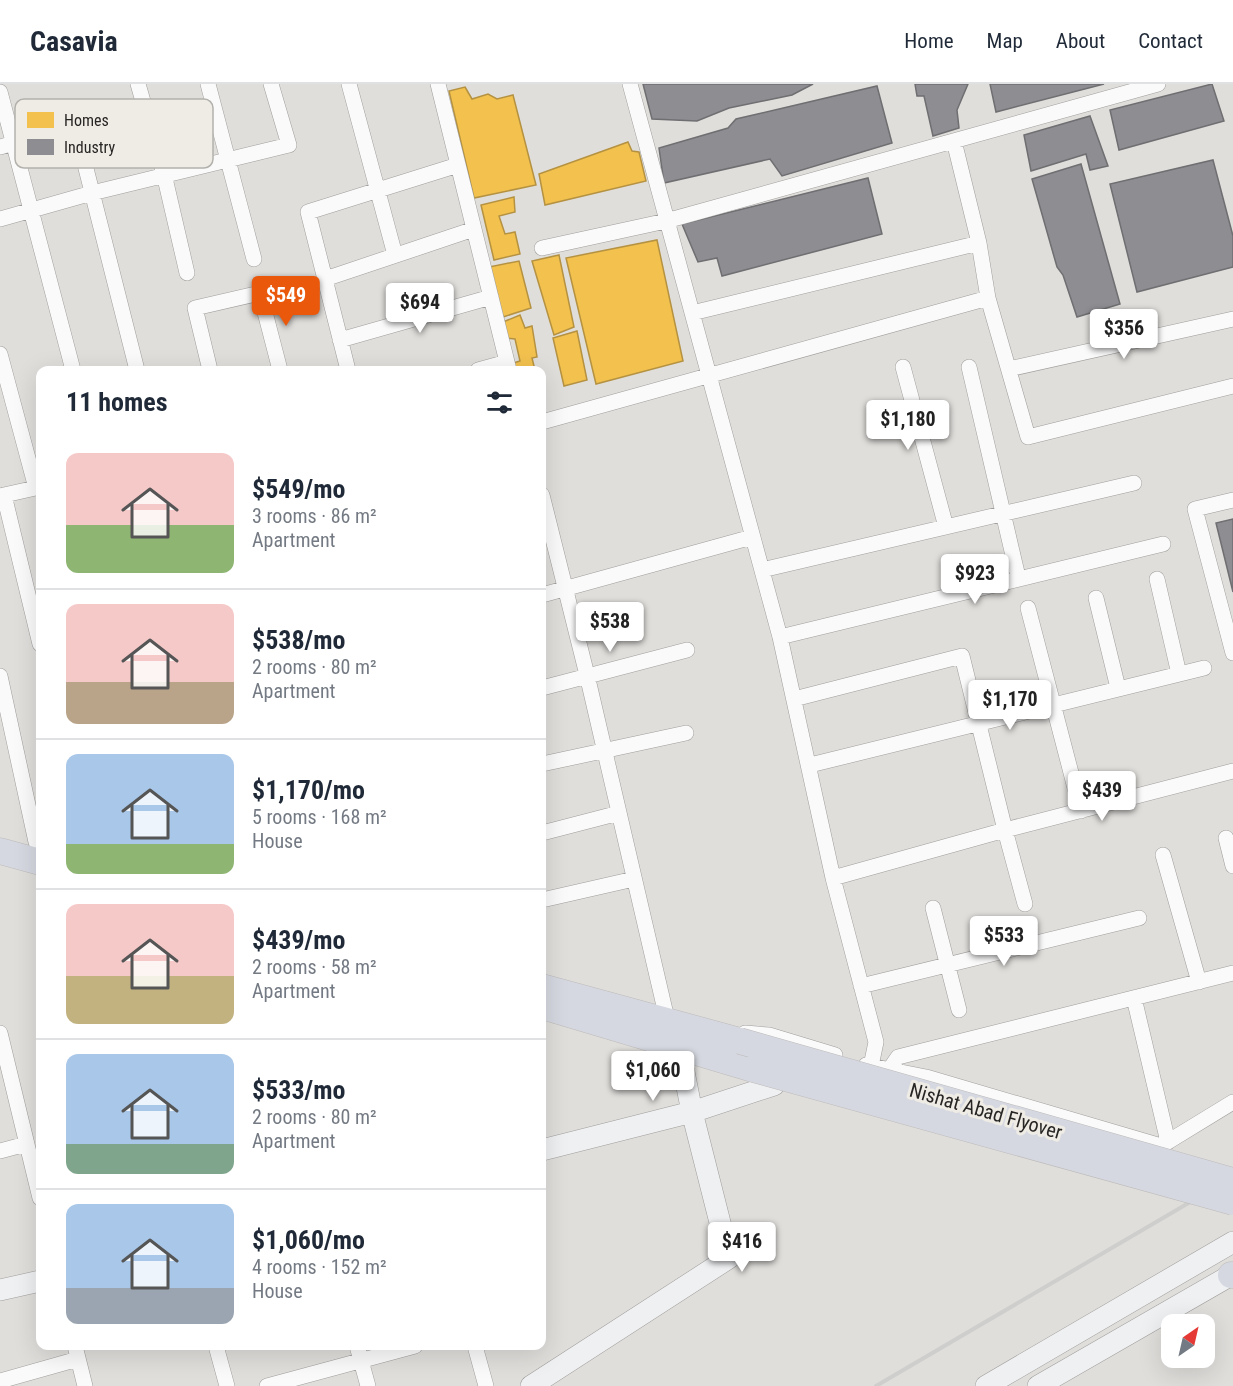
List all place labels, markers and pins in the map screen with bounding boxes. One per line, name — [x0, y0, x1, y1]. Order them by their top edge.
pin: $549 — [250, 276, 322, 327]
pin: $694 — [384, 283, 456, 334]
pin: $356 — [1088, 309, 1160, 360]
pin: $1,180 — [859, 400, 957, 451]
pin: $923 — [939, 554, 1011, 605]
pin: $538 — [574, 602, 646, 653]
pin: $1,170 — [961, 680, 1059, 731]
pin: $439 — [1066, 771, 1138, 822]
pin: $533 — [968, 916, 1040, 967]
pin: $1,060 — [604, 1051, 702, 1102]
pin: $416 — [706, 1222, 778, 1273]

